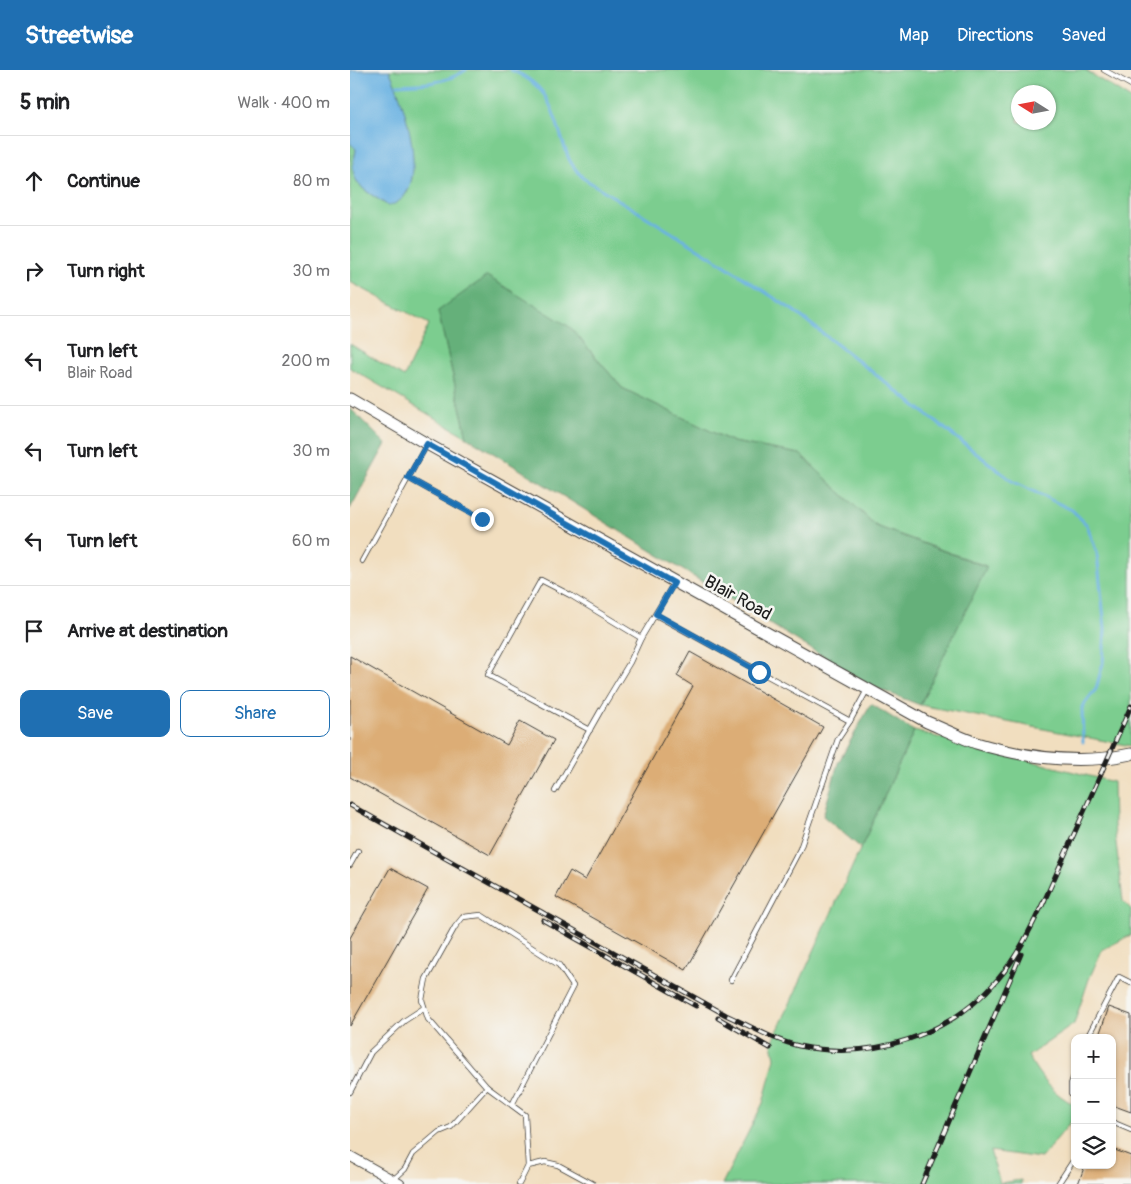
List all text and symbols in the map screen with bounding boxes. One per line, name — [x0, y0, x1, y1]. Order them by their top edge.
text: Streetwise — [25, 21, 133, 50]
text: Map — [899, 24, 929, 47]
text: Directions — [957, 24, 1033, 47]
text: Saved — [1061, 24, 1106, 47]
north arrow — [1011, 85, 1056, 130]
text: 5 min — [20, 89, 70, 116]
text: Walk · 400 m — [237, 93, 330, 113]
icon: ahead — [20, 167, 48, 195]
text: Continue — [67, 169, 140, 193]
text: 80 m — [293, 171, 330, 191]
icon: right — [20, 257, 48, 285]
text: Turn right — [67, 259, 145, 283]
text: 30 m — [292, 261, 330, 281]
text: Turn left — [67, 339, 137, 363]
icon: left — [20, 347, 48, 375]
text: 200 m — [282, 351, 330, 371]
text: Blair Road — [67, 363, 132, 383]
icon: left — [20, 437, 48, 465]
text: Turn left — [67, 439, 137, 463]
text: 30 m — [292, 441, 330, 461]
route end — [471, 508, 494, 531]
icon: left — [20, 527, 48, 555]
text: Turn left — [67, 529, 137, 553]
text: 60 m — [292, 531, 330, 551]
street label: Blair Road — [700, 570, 776, 626]
icon: arrive — [20, 617, 48, 645]
text: Arrive at destination — [67, 619, 228, 643]
route start — [748, 661, 771, 684]
button: Save — [20, 690, 170, 737]
button: Share — [180, 690, 330, 737]
map controls — [1071, 1034, 1116, 1169]
button: + — [1071, 1034, 1116, 1079]
button: − — [1071, 1079, 1116, 1124]
button: layers — [1071, 1124, 1116, 1169]

